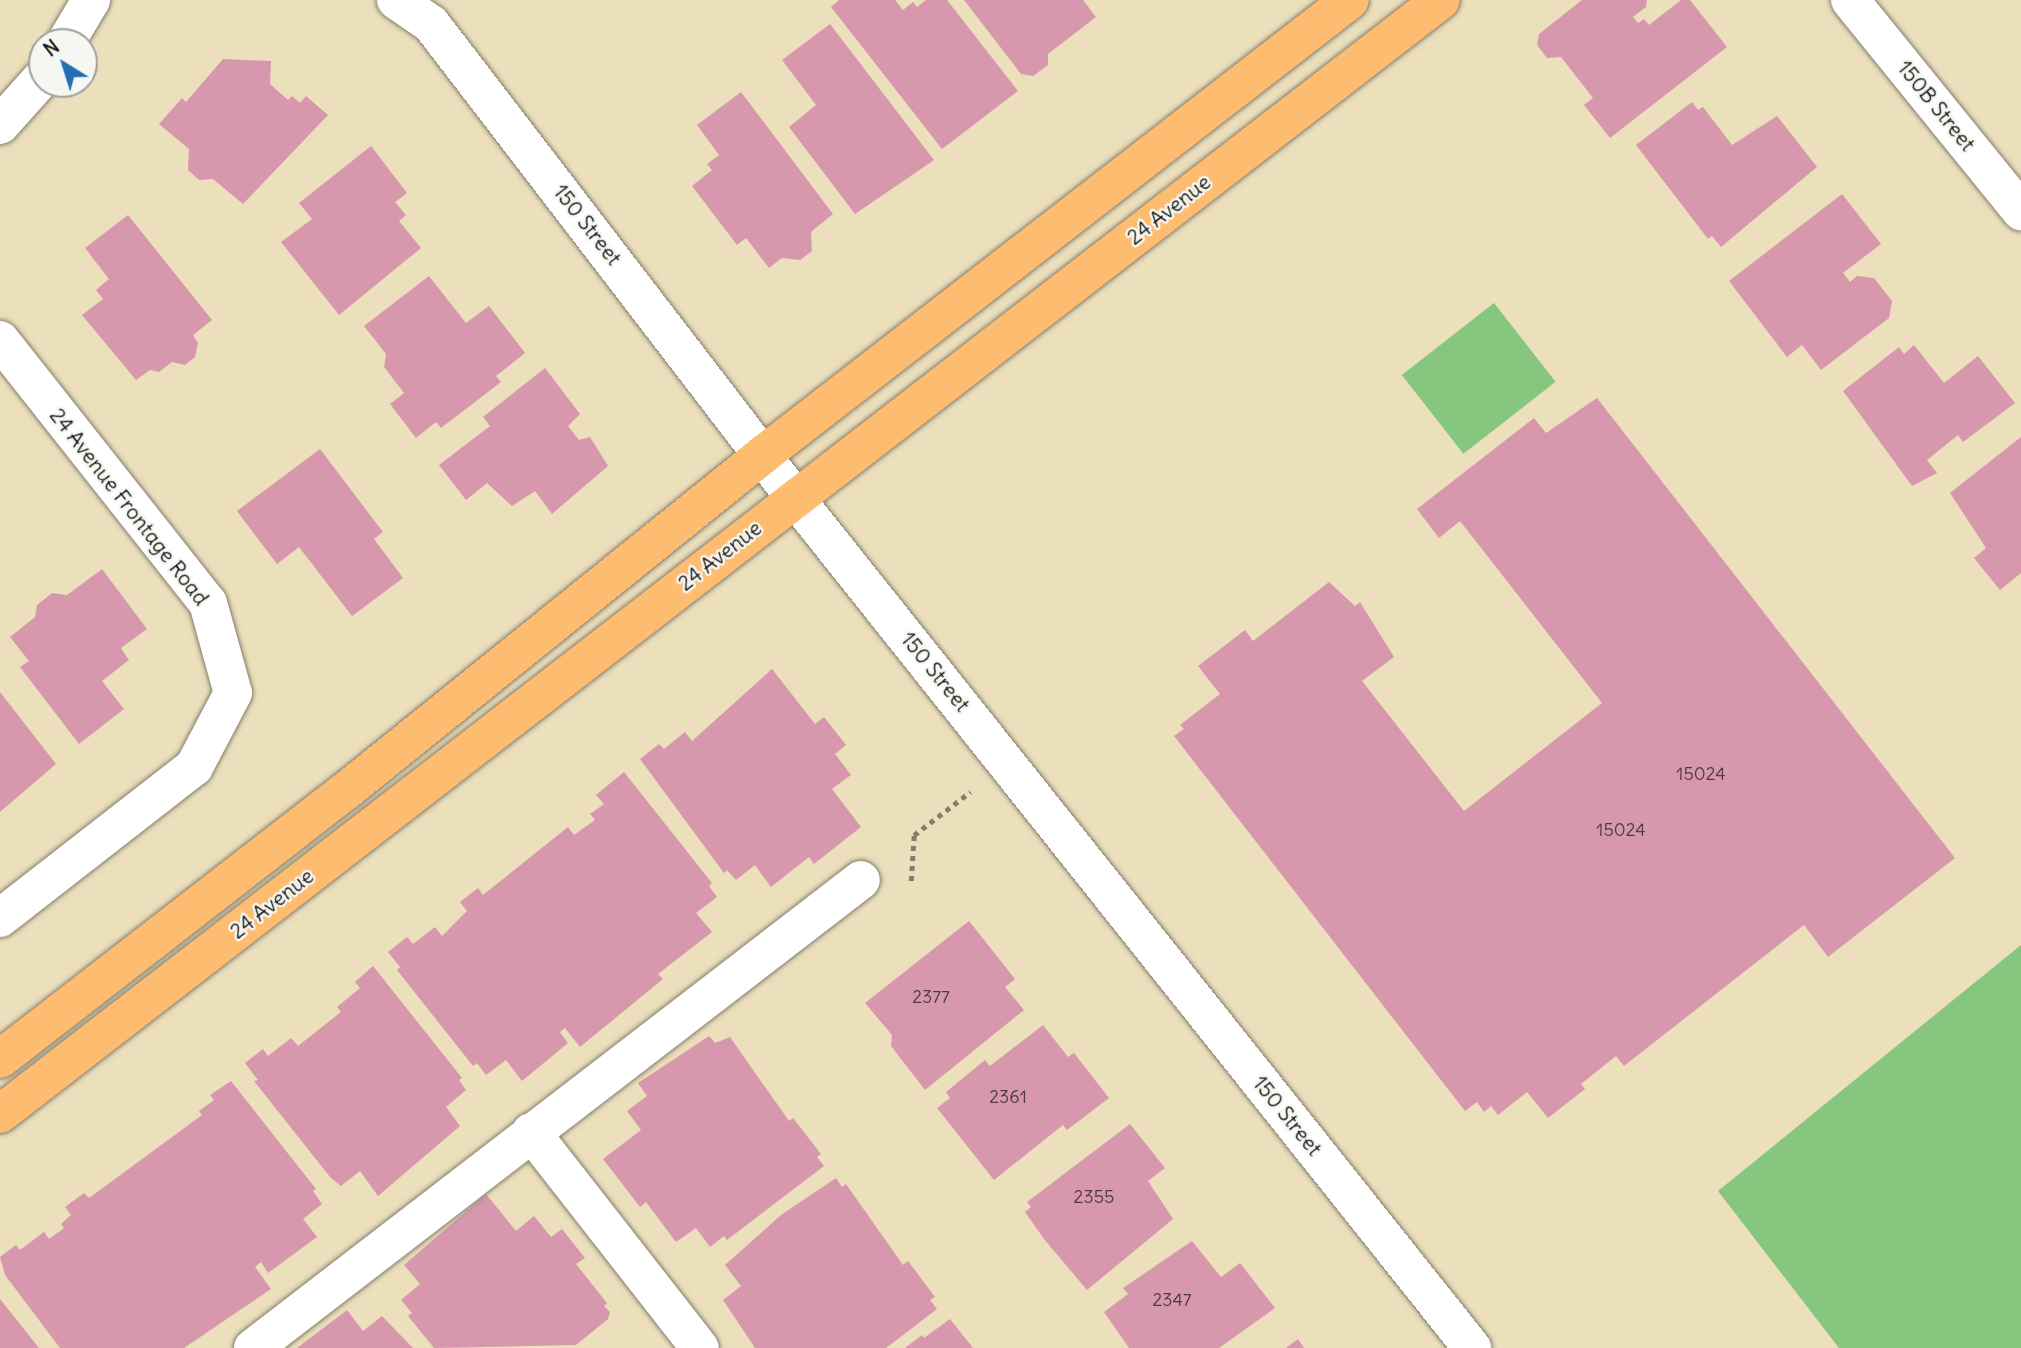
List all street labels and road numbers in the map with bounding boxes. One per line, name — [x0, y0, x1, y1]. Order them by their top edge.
street label: 150B Street — [1892, 56, 1980, 156]
street label: 24 Avenue — [1122, 170, 1216, 250]
street label: 150 Street — [548, 180, 626, 270]
street label: 24 Avenue Frontage Road — [44, 403, 214, 611]
street label: 24 Avenue — [673, 516, 767, 596]
street label: 150 Street — [895, 627, 975, 717]
street label: 24 Avenue — [225, 864, 319, 944]
street label: 150 Street — [1247, 1071, 1327, 1161]

